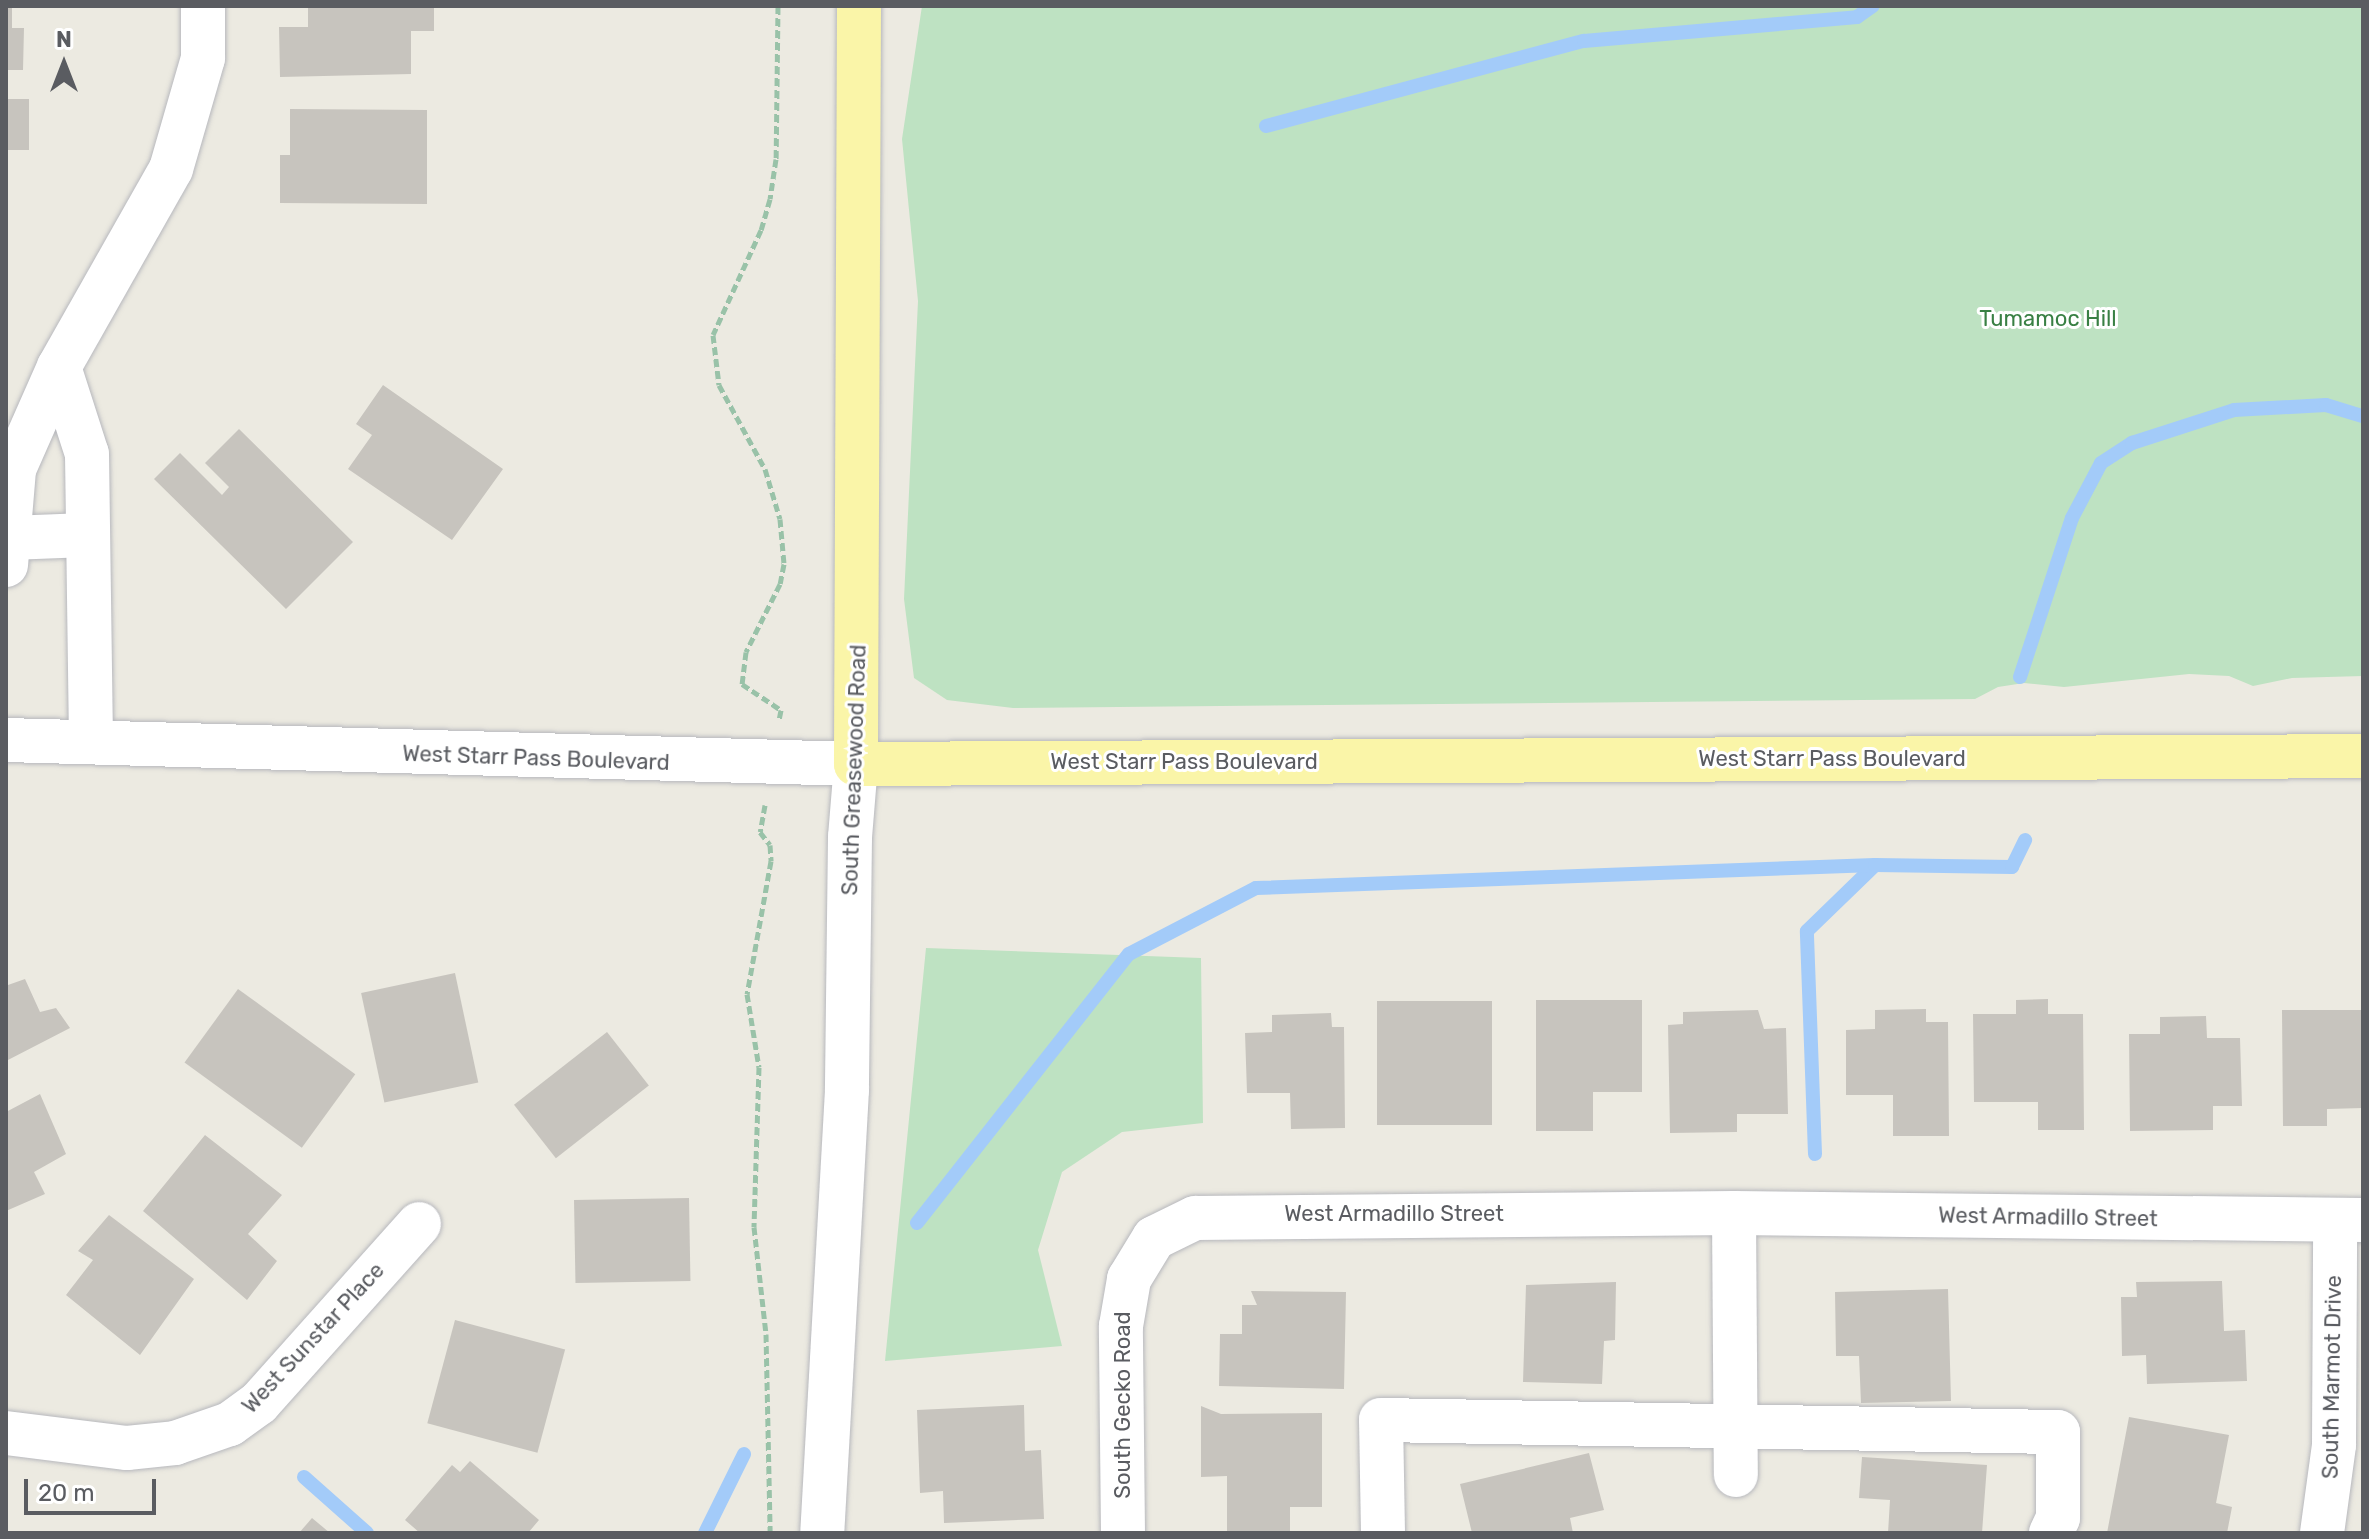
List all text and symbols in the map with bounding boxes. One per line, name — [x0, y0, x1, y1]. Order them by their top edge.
north arrow — [24, 24, 104, 104]
text: N — [56, 26, 72, 53]
park label: Tumamoc Hill — [1979, 306, 2117, 332]
street label: South Greasewood Road — [836, 644, 872, 896]
street label: West Starr Pass Boulevard — [402, 740, 670, 776]
street label: West Starr Pass Boulevard — [1698, 746, 1966, 772]
street label: West Starr Pass Boulevard — [1050, 749, 1318, 775]
street label: West Armadillo Street — [1284, 1201, 1504, 1227]
street label: West Armadillo Street — [1938, 1202, 2158, 1232]
street label: West Sunstar Place — [236, 1257, 390, 1419]
street label: South Marmot Drive — [2317, 1275, 2347, 1479]
street label: South Gecko Road — [1110, 1311, 1136, 1499]
scale bar — [28, 1463, 160, 1513]
text: 20 m — [38, 1479, 95, 1507]

